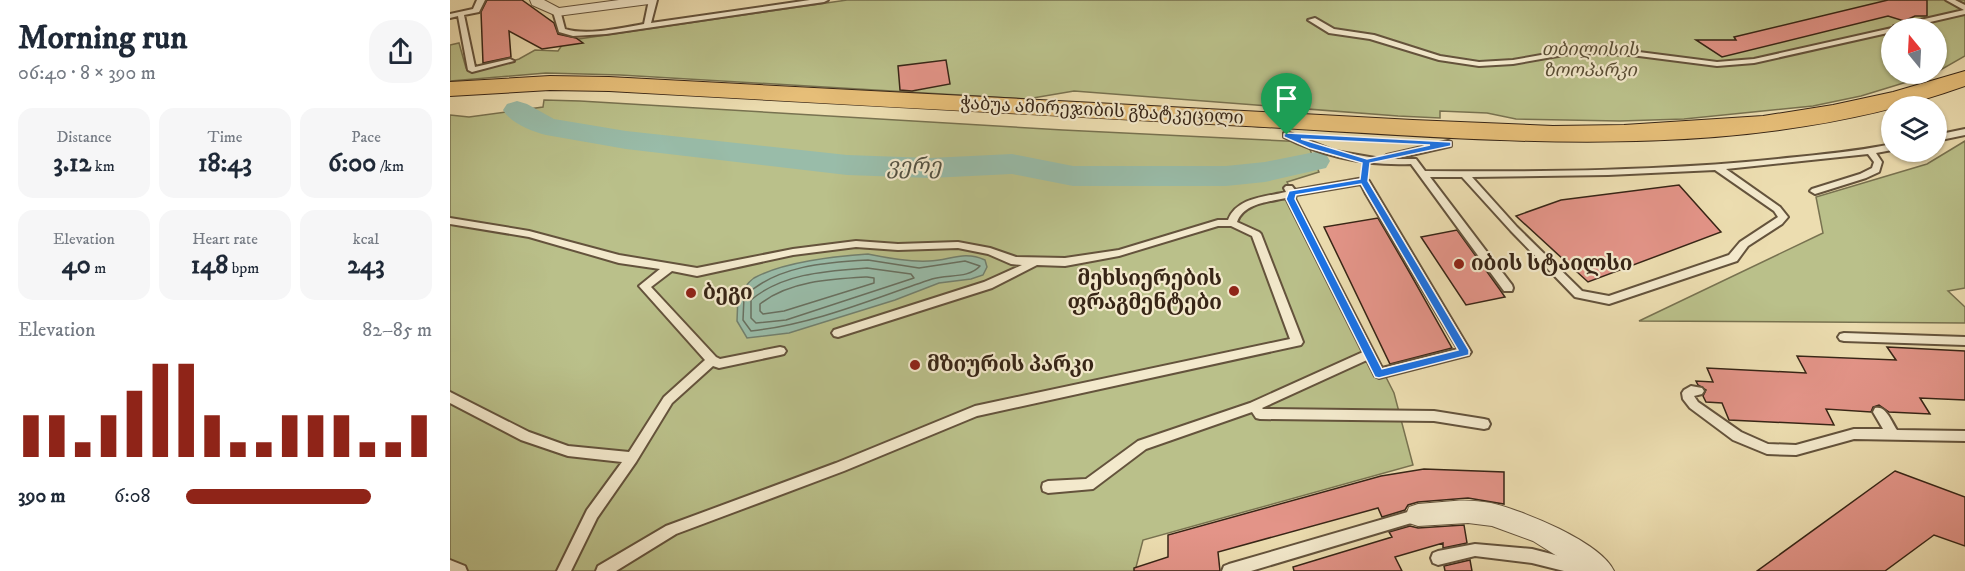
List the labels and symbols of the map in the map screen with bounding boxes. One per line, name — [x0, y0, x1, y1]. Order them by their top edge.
north arrow — [1881, 18, 1947, 84]
park label: თბილისის ზოოპარკი — [1541, 39, 1639, 82]
pin — [1261, 73, 1312, 135]
street label: ჭაბუა ამირეჯიბის გზატკეცილი — [960, 93, 1244, 129]
water label: ვერე — [887, 153, 942, 180]
place label: იბის სტაილსი — [1471, 251, 1632, 277]
marker: იბის სტაილსი — [1452, 257, 1466, 271]
place label: მეხსიერების ფრაგმენტები — [1068, 266, 1222, 316]
place label: ბეგი — [703, 280, 753, 306]
marker: მეხსიერების ფრაგმენტები — [1227, 284, 1241, 298]
marker: ბეგი — [684, 286, 698, 300]
place label: მზიურის პარკი — [927, 352, 1094, 378]
marker: მზიურის პარკი — [908, 358, 922, 372]

